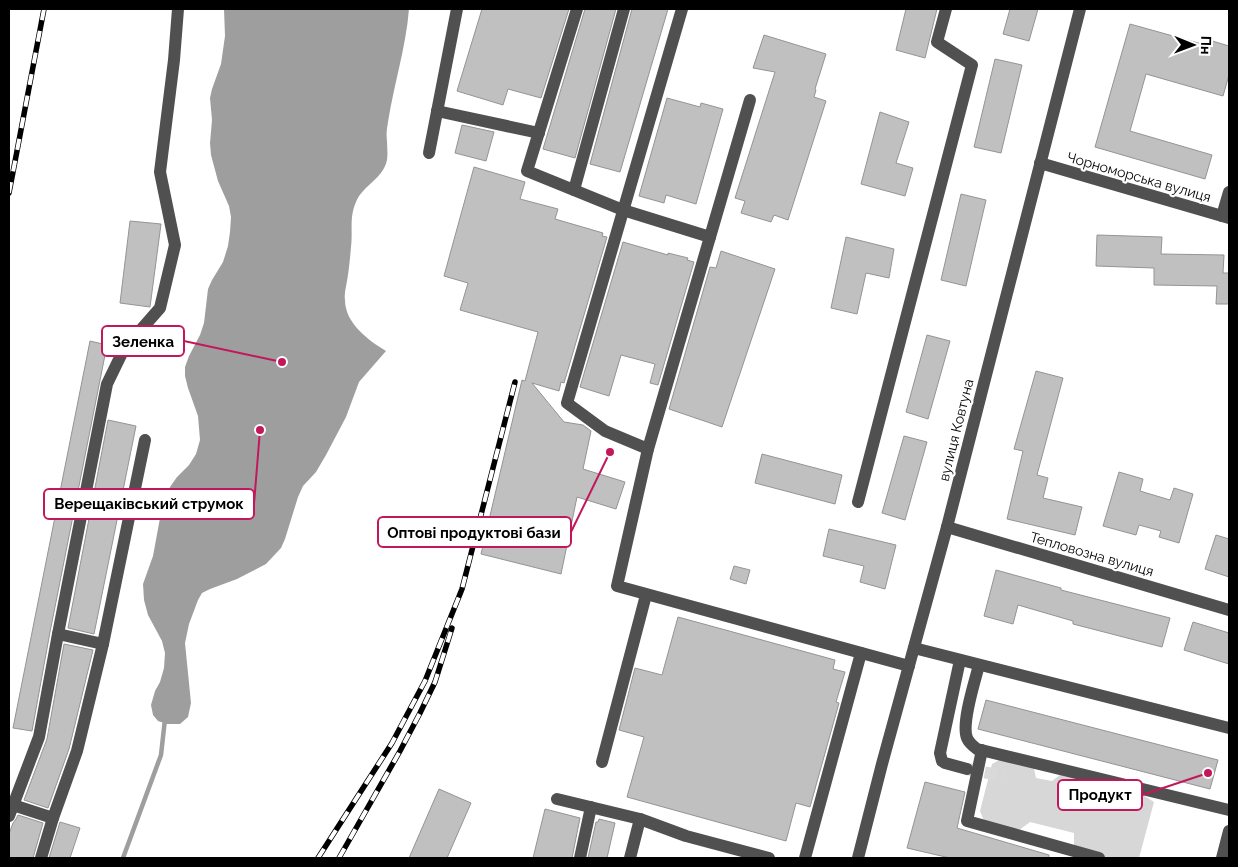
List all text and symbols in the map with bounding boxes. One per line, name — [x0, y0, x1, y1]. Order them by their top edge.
north arrow — [1168, 20, 1218, 70]
text: Пн — [1198, 36, 1214, 55]
street label: Чорноморська вулиця — [1065, 149, 1213, 205]
callout: Зеленка — [102, 326, 184, 356]
text: Зеленка — [112, 333, 174, 351]
street label: вулиця Ковтуна — [936, 377, 976, 483]
callout: Верещаківський струмок — [44, 489, 254, 519]
text: Верещаківський струмок — [54, 495, 244, 513]
callout: Оптові продуктові бази — [378, 517, 571, 547]
text: Оптові продуктові бази — [387, 524, 561, 542]
street label: Тепловозна вулиця — [1028, 529, 1156, 579]
callout: Продукт — [1058, 780, 1142, 810]
text: Продукт — [1068, 786, 1132, 804]

